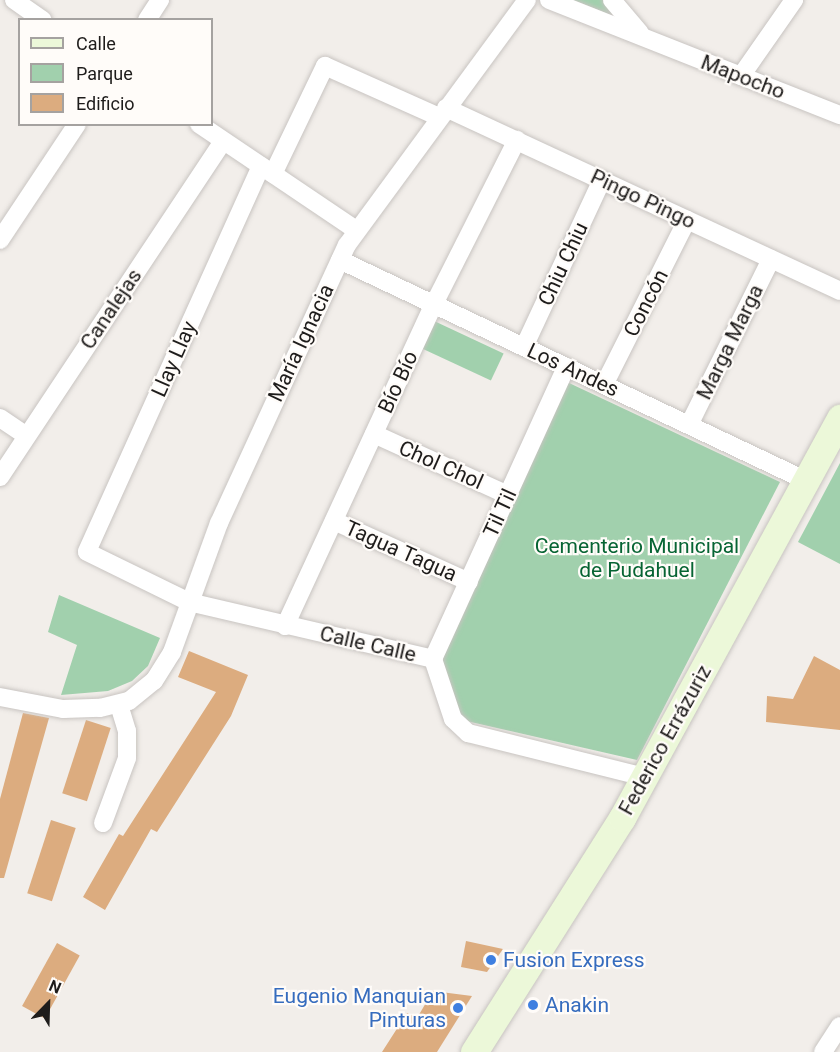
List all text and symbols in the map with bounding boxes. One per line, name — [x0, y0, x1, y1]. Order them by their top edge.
legend — [18, 18, 213, 126]
text: Calle — [76, 33, 116, 54]
street label: Mapocho — [697, 49, 789, 105]
text: Parque — [76, 63, 133, 84]
text: Edificio — [76, 93, 135, 114]
street label: Pingo Pingo — [587, 164, 699, 234]
street label: Chiu Chiu — [533, 218, 593, 310]
street label: Canalejas — [75, 264, 147, 354]
street label: Concón — [618, 265, 674, 341]
street label: María Ignacia — [263, 280, 339, 406]
street label: Marga Marga — [691, 280, 769, 404]
street label: Llay Llay — [146, 317, 202, 401]
street label: Los Andes — [523, 338, 623, 402]
street label: Bío Bío — [373, 347, 423, 417]
street label: Chol Chol — [395, 435, 487, 495]
street label: Til Til — [478, 485, 522, 541]
street label: Tagua Tagua — [341, 515, 461, 587]
park label: Cementerio Municipal de Pudahuel — [535, 533, 739, 583]
street label: Calle Calle — [317, 621, 419, 667]
street label: Federico Errázuriz — [613, 661, 717, 819]
place label: Fusion Express — [503, 947, 645, 973]
marker: Fusion Express — [484, 953, 498, 967]
north arrow — [18, 974, 78, 1034]
text: N — [46, 976, 64, 998]
place label: Eugenio Manquian Pinturas — [273, 983, 446, 1033]
place label: Anakin — [545, 992, 609, 1018]
marker: Anakin — [526, 998, 540, 1012]
marker: Eugenio Manquian Pinturas — [451, 1001, 465, 1015]

